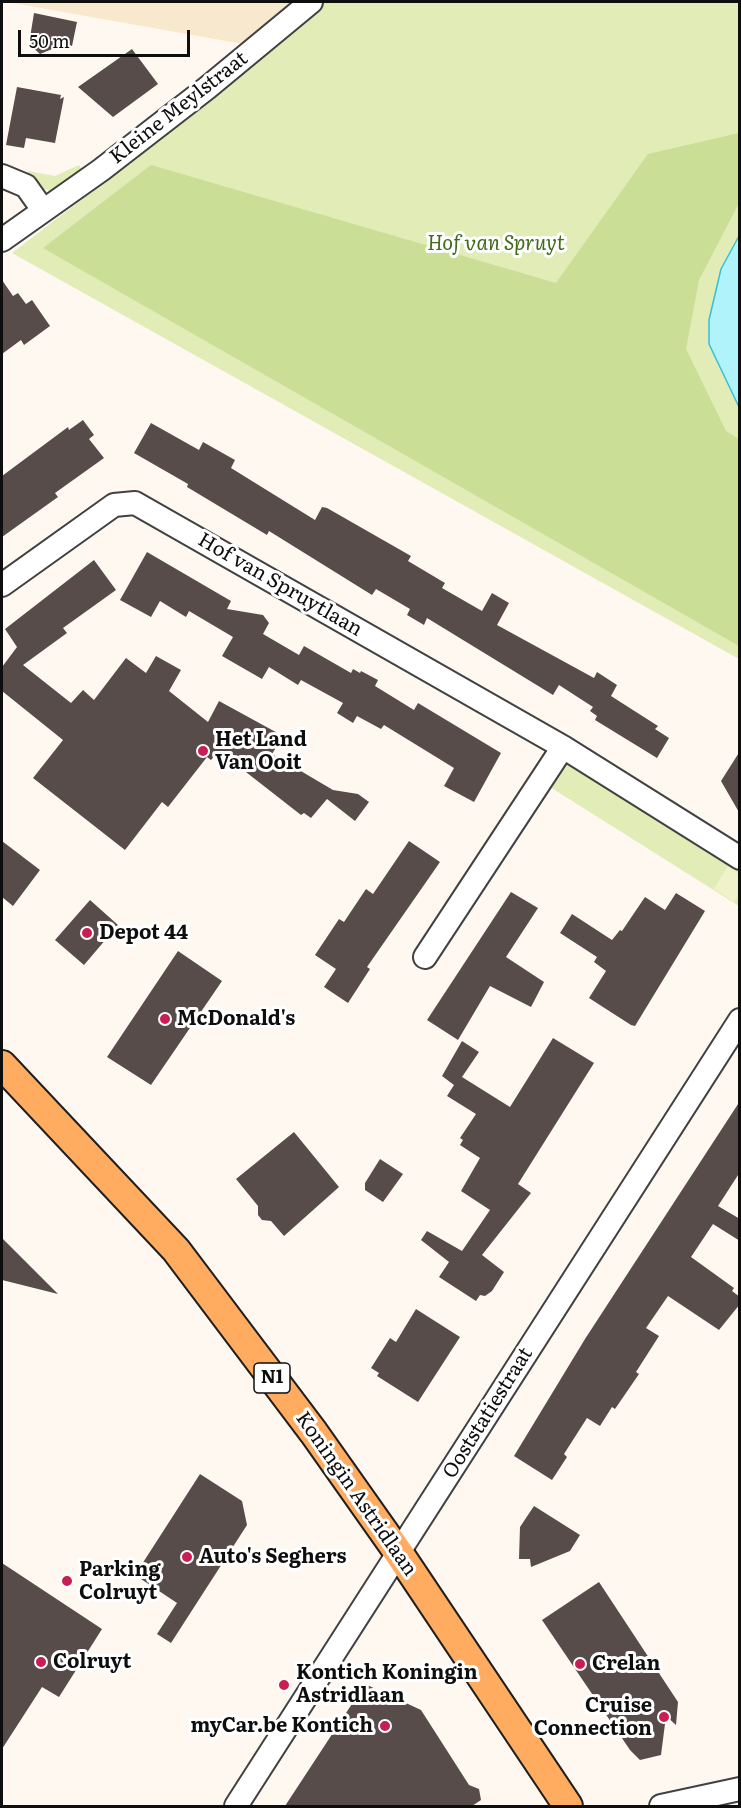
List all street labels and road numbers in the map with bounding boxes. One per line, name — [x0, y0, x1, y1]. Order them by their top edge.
street label: Kleine Meylstraat — [105, 47, 253, 169]
street label: Hof van Spruytlaan — [193, 528, 367, 642]
street label: Ooststatiestraat — [438, 1343, 538, 1483]
road number: N1 — [254, 1363, 290, 1393]
street label: Koningin Astridlaan — [290, 1407, 422, 1581]

